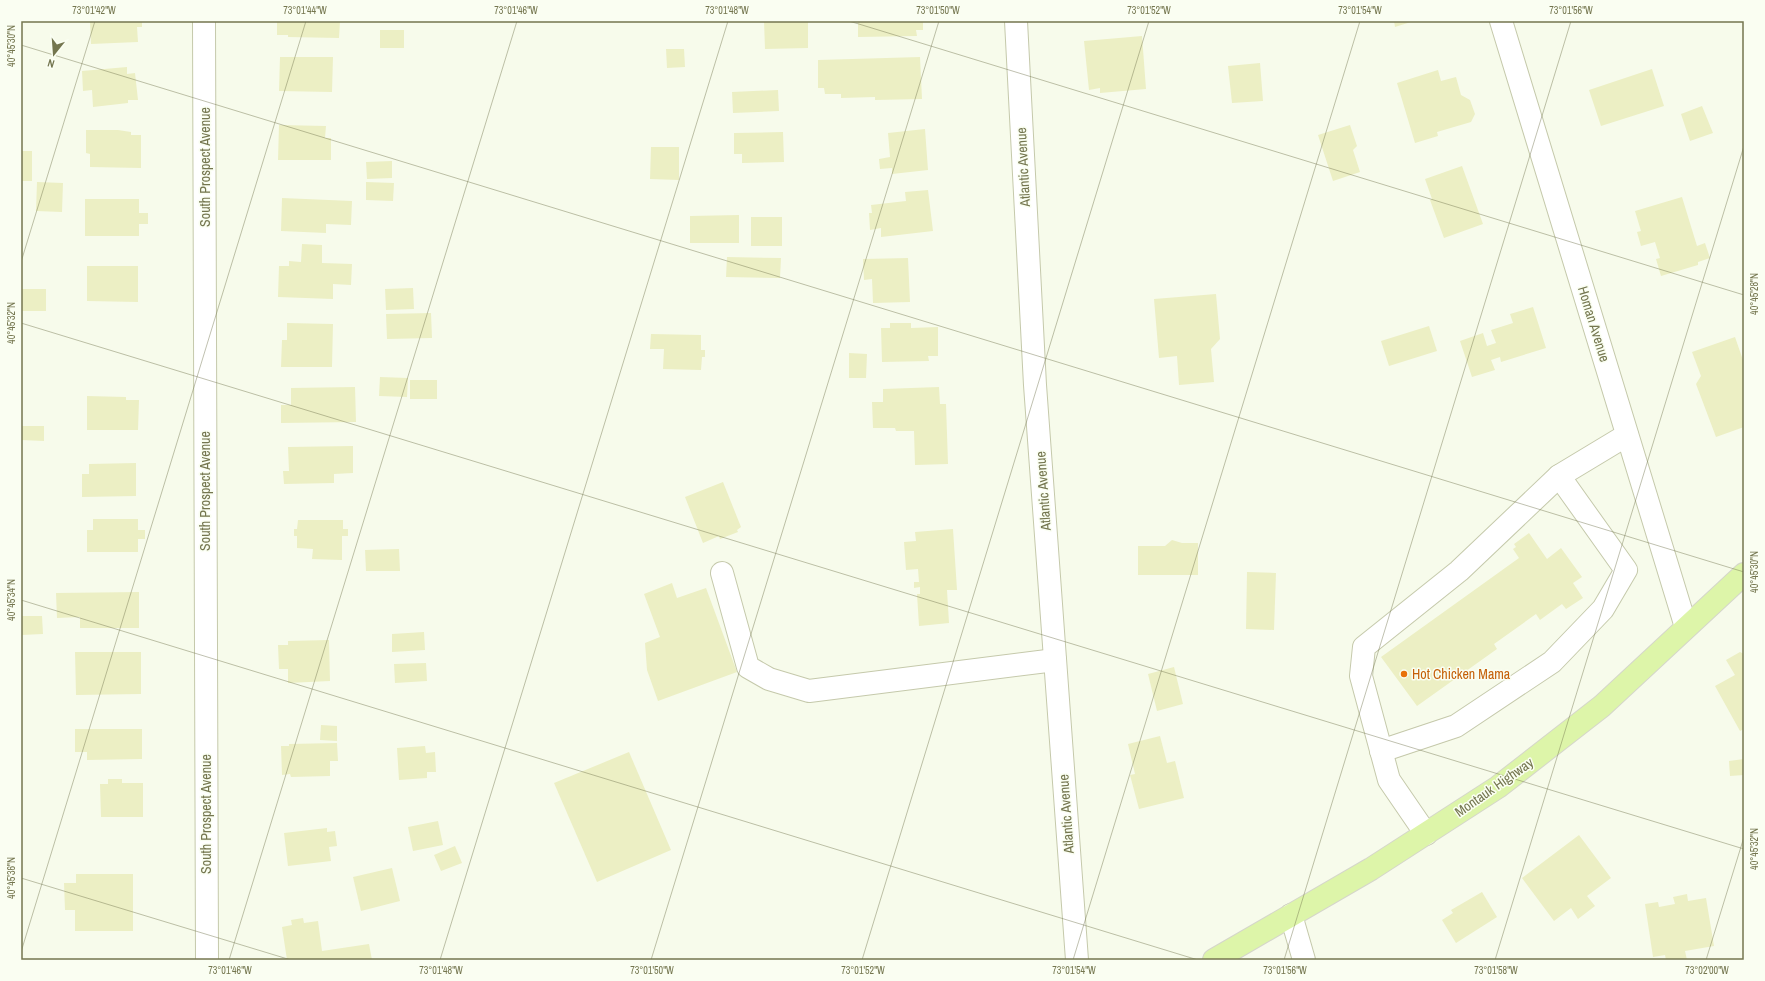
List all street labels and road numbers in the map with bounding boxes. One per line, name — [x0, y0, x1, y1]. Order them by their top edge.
street label: South Prospect Avenue — [196, 107, 214, 227]
street label: Atlantic Avenue — [1012, 127, 1034, 208]
street label: Homan Avenue — [1574, 284, 1614, 364]
street label: South Prospect Avenue — [196, 431, 214, 551]
street label: Atlantic Avenue — [1031, 451, 1055, 532]
street label: Montauk Highway — [1451, 753, 1537, 821]
street label: South Prospect Avenue — [197, 754, 215, 874]
street label: Atlantic Avenue — [1054, 774, 1078, 855]

